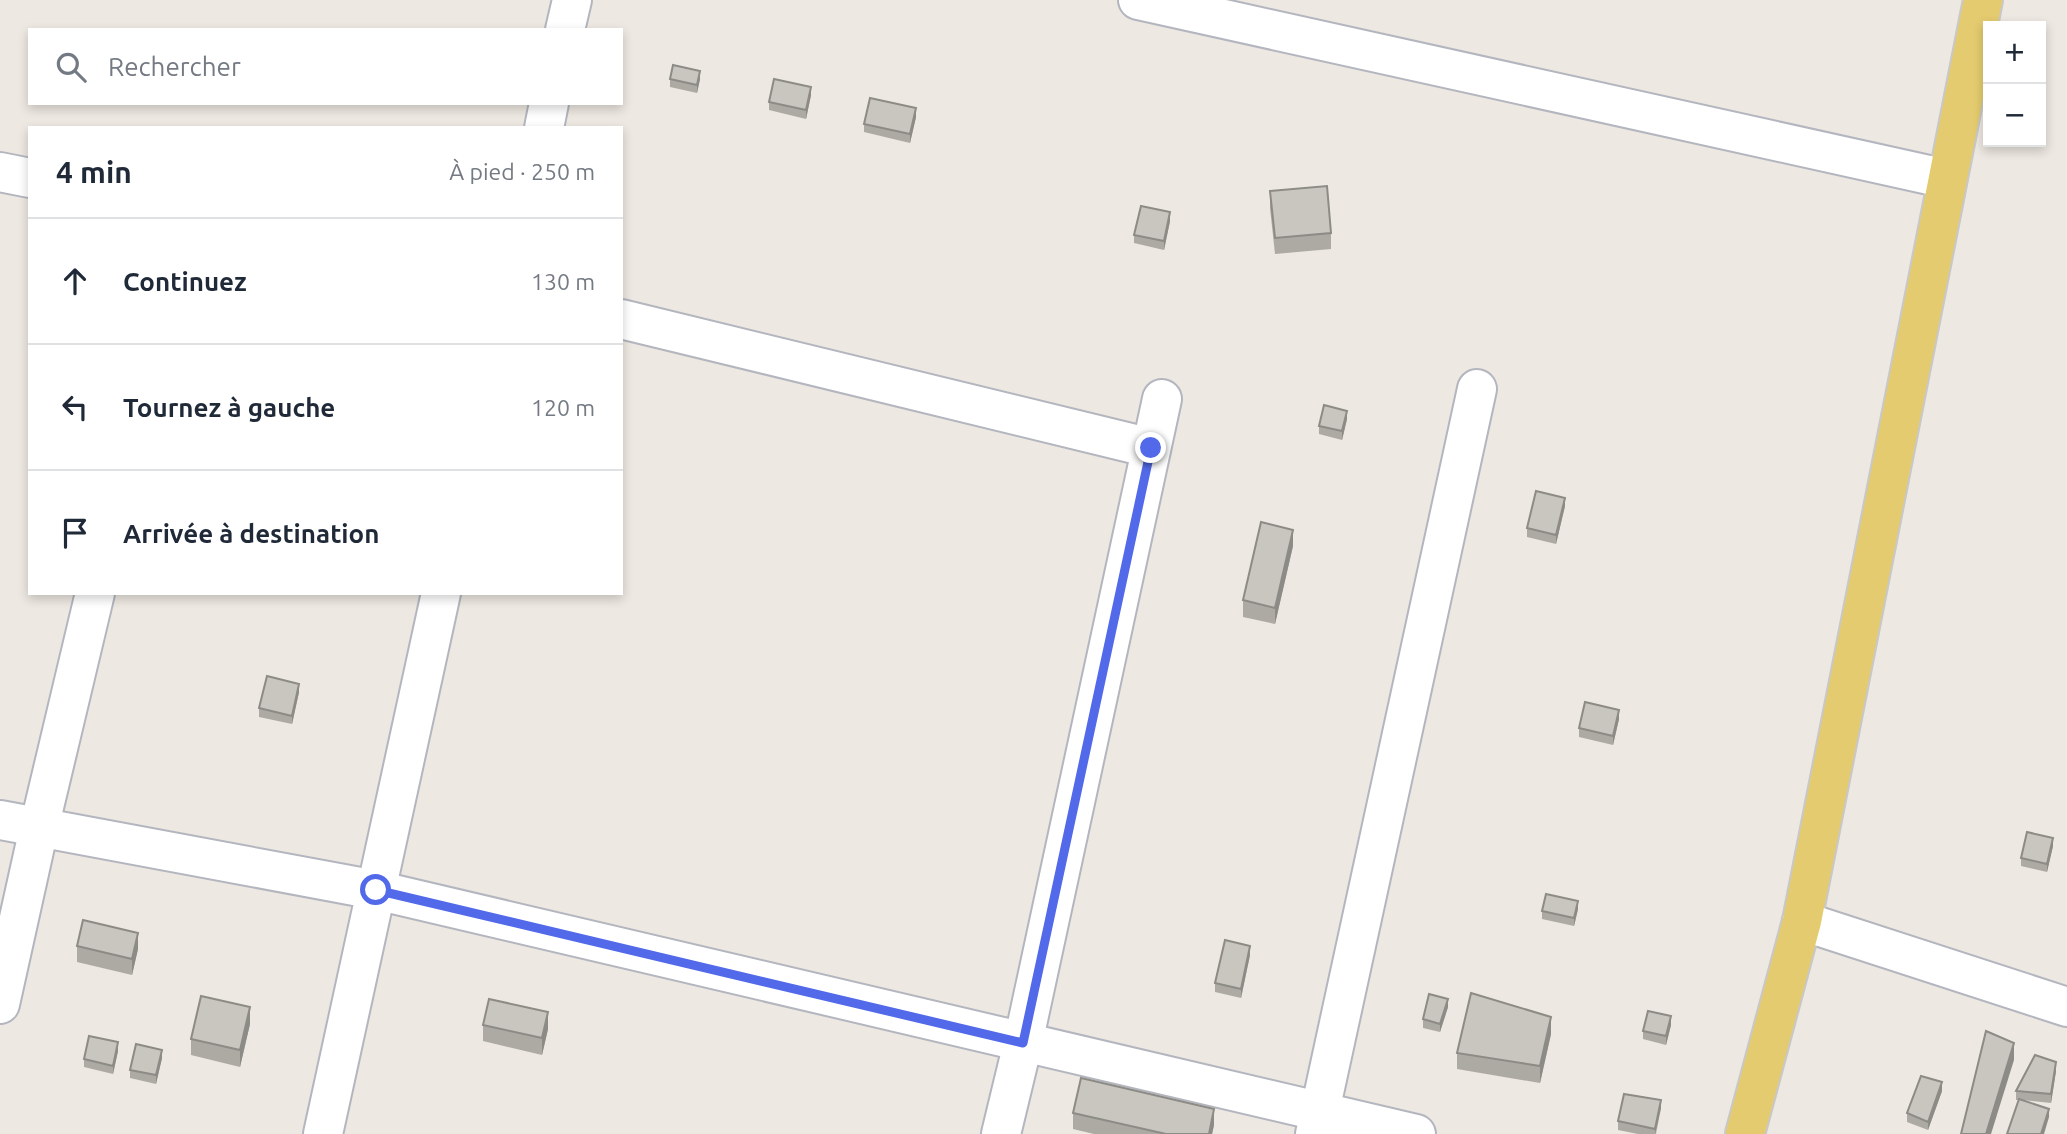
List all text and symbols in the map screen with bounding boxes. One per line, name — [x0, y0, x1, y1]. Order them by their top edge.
map controls — [1983, 21, 2046, 147]
button: + — [1983, 21, 2046, 84]
search box — [28, 28, 623, 105]
icon: search — [52, 48, 90, 86]
text: Rechercher — [108, 52, 241, 81]
button: − — [1983, 84, 2046, 147]
text: 4 min — [56, 155, 132, 189]
text: À pied · 250 m — [449, 159, 595, 184]
icon: ahead — [56, 262, 94, 300]
text: Continuez — [123, 267, 247, 296]
text: 130 m — [531, 269, 595, 294]
icon: left — [56, 388, 94, 426]
text: Tournez à gauche — [123, 393, 335, 422]
text: 120 m — [531, 395, 595, 420]
route end — [1135, 432, 1166, 463]
icon: arrive — [56, 514, 94, 552]
text: Arrivée à destination — [123, 519, 379, 548]
route start — [360, 874, 391, 905]

